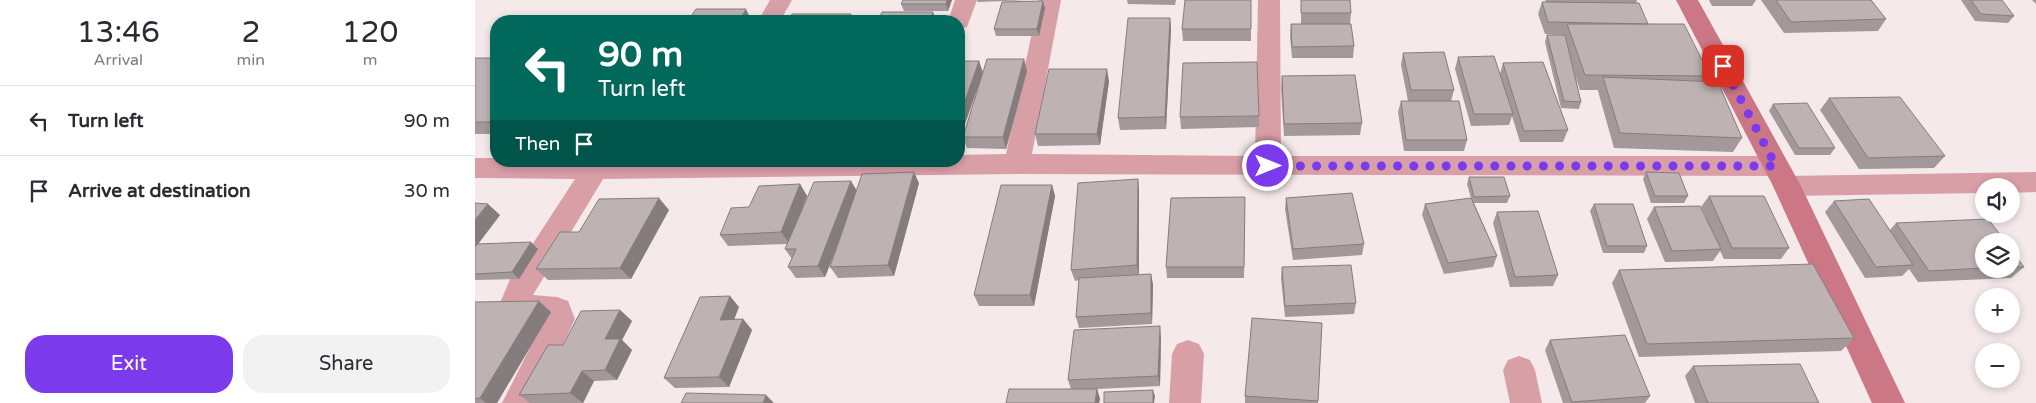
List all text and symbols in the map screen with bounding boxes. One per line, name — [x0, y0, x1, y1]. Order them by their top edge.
text: 13:46 — [77, 14, 160, 51]
text: 2 — [241, 14, 260, 51]
text: 120 — [342, 14, 398, 51]
text: 90 m — [598, 34, 683, 76]
icon: left — [515, 35, 580, 100]
pin — [1702, 45, 1744, 87]
text: Arrival — [94, 50, 143, 70]
text: min — [237, 50, 265, 70]
text: m — [363, 50, 377, 70]
icon: arrive — [1709, 52, 1737, 80]
text: Turn left — [598, 76, 686, 102]
icon: left — [25, 107, 53, 135]
text: Turn left — [68, 110, 144, 132]
text: 90 m — [404, 110, 450, 132]
icon: arrive — [570, 130, 598, 158]
text: Then — [515, 133, 560, 155]
position arrow — [1241, 139, 1293, 191]
icon: arrive — [25, 177, 53, 205]
map controls — [1975, 178, 2020, 388]
button: sound — [1975, 178, 2020, 223]
text: Arrive at destination — [68, 180, 251, 202]
text: 30 m — [404, 180, 450, 202]
button: layers — [1975, 233, 2020, 278]
button: + — [1975, 288, 2020, 333]
button: Exit — [25, 335, 233, 393]
button: Share — [243, 335, 450, 393]
button: − — [1975, 343, 2020, 388]

